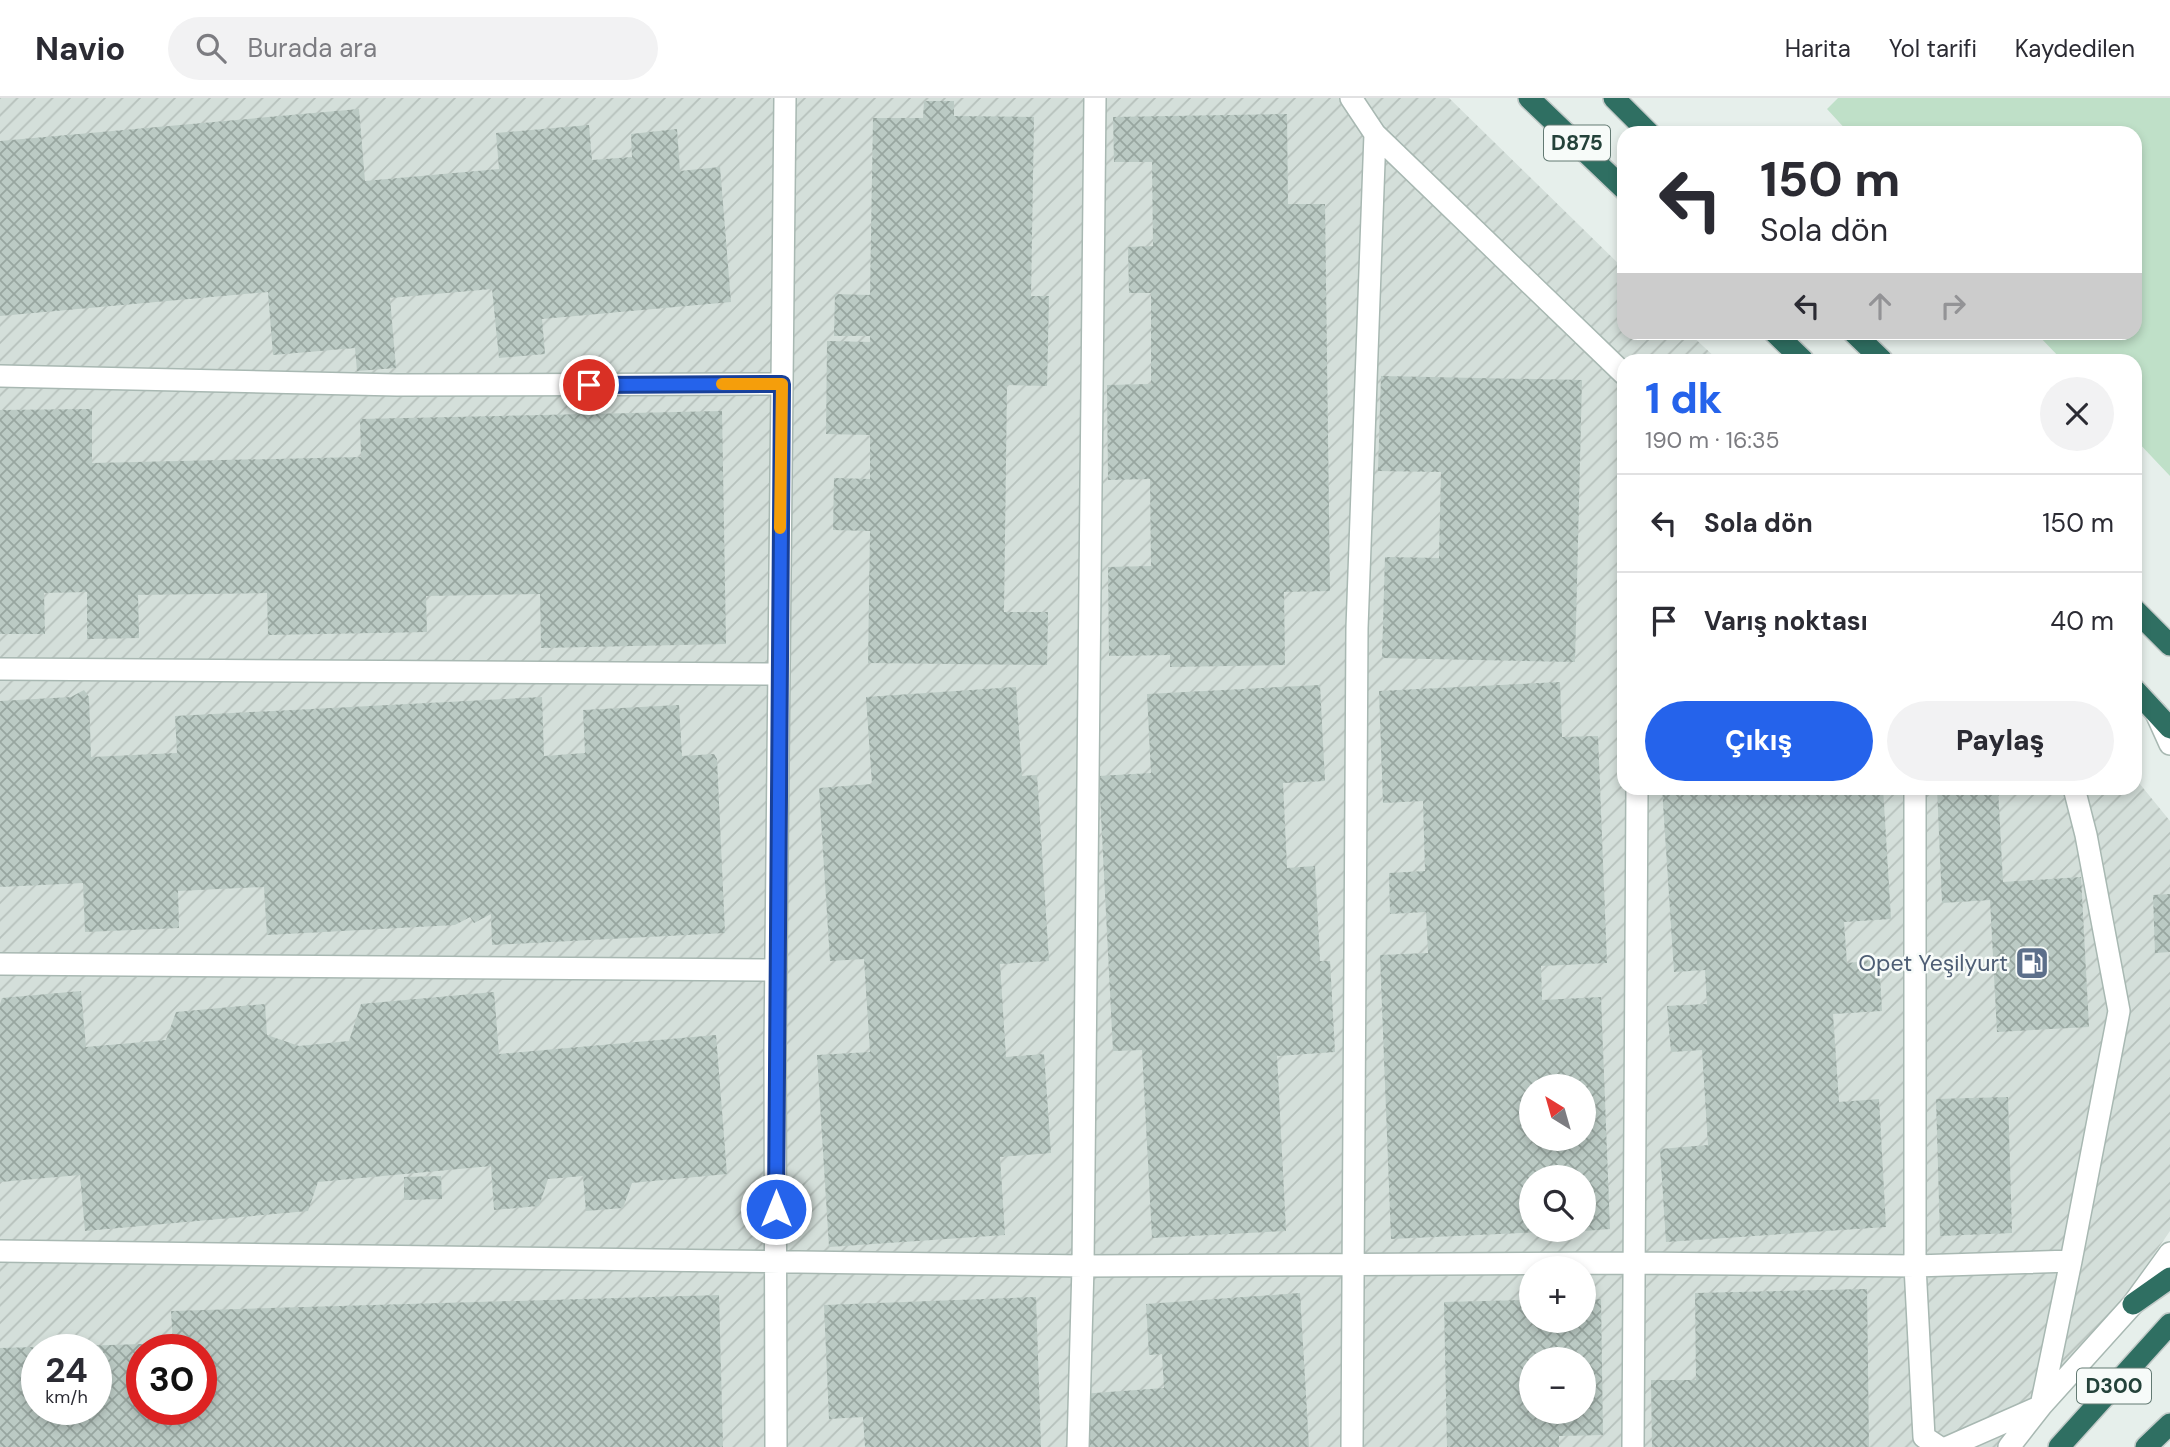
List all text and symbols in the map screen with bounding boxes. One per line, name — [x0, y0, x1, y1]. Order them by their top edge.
search box — [168, 17, 658, 80]
text: Navio — [35, 27, 126, 70]
icon: search — [192, 29, 230, 67]
text: Burada ara — [248, 31, 377, 65]
text: Harita — [1785, 33, 1851, 64]
text: Yol tarifi — [1889, 33, 1977, 64]
text: Kaydedilen — [2015, 33, 2135, 64]
road number: D875 — [1544, 126, 1610, 160]
text: 150 m — [1760, 147, 1900, 211]
icon: left — [1645, 154, 1736, 245]
text: Sola dön — [1760, 209, 1888, 251]
icon: left — [1788, 287, 1826, 325]
icon: ahead — [1861, 287, 1899, 325]
icon: right — [1934, 287, 1972, 325]
pin — [559, 355, 619, 415]
icon: arrive — [570, 366, 608, 404]
text: 1 dk — [1645, 371, 1722, 426]
button: close — [2040, 377, 2114, 451]
text: 190 m · 16:35 — [1645, 425, 1780, 455]
icon: left — [1645, 504, 1683, 542]
text: Sola dön — [1704, 506, 1813, 540]
text: 150 m — [2042, 506, 2114, 540]
icon: arrive — [1645, 602, 1683, 640]
text: Varış noktası — [1704, 604, 1868, 638]
text: 40 m — [2050, 604, 2114, 638]
button: Çıkış — [1645, 701, 1873, 781]
button: Paylaş — [1887, 701, 2114, 781]
fuel station icon: Opet Yeşilyurt — [2013, 944, 2051, 982]
place label: Opet Yeşilyurt — [1858, 948, 2008, 978]
north arrow — [1519, 1074, 1596, 1152]
map controls — [1519, 1074, 1596, 1424]
button: search — [1519, 1165, 1596, 1242]
position arrow — [739, 1172, 813, 1246]
button: + — [1519, 1256, 1596, 1333]
speed limit sign: 30 — [126, 1334, 217, 1425]
text: 24 — [45, 1347, 88, 1393]
button: − — [1519, 1347, 1596, 1424]
road number: D300 — [2077, 1368, 2151, 1404]
text: km/h — [45, 1385, 88, 1409]

